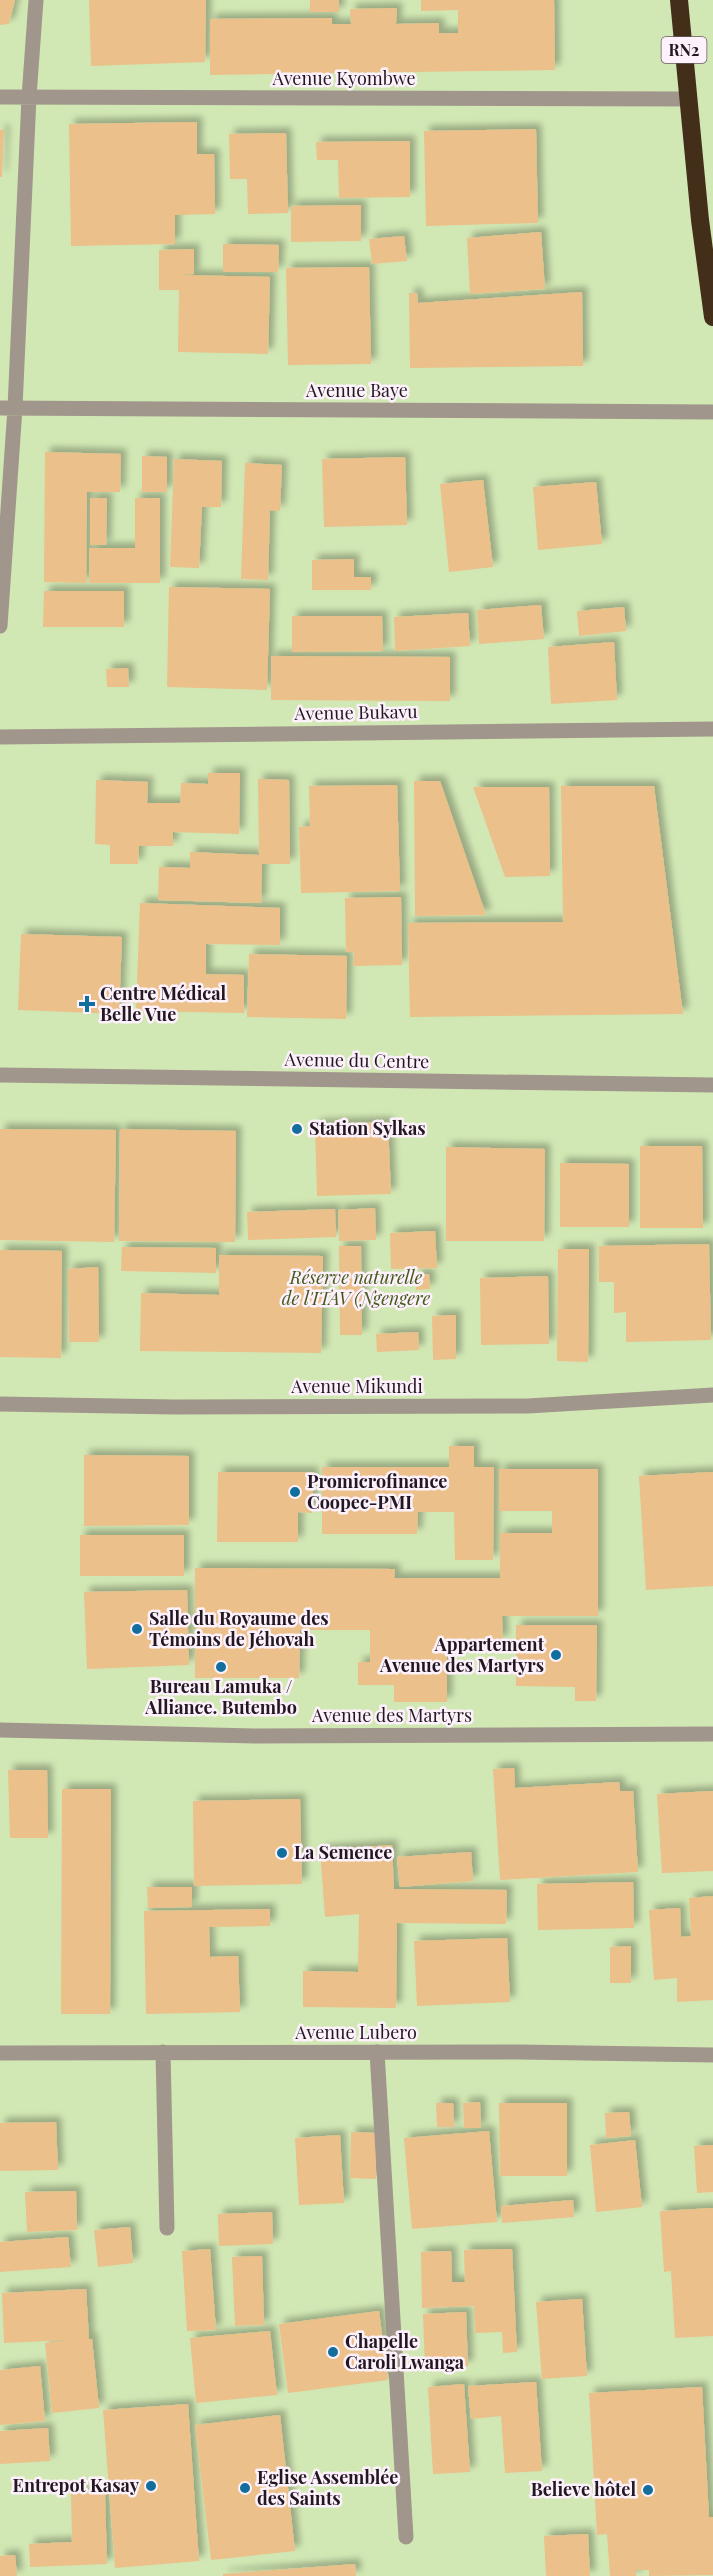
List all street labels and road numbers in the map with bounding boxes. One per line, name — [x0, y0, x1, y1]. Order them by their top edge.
road number: RN2 — [662, 37, 706, 63]
street label: Avenue Kyombwe — [271, 66, 416, 90]
street label: Avenue Baye — [305, 378, 408, 402]
street label: Avenue Bukavu — [293, 699, 418, 725]
street label: Avenue du Centre — [283, 1047, 430, 1073]
street label: Avenue Mikundi — [290, 1374, 423, 1398]
street label: Avenue des Martyrs — [311, 1703, 472, 1727]
street label: Avenue Lubero — [294, 2020, 417, 2044]

